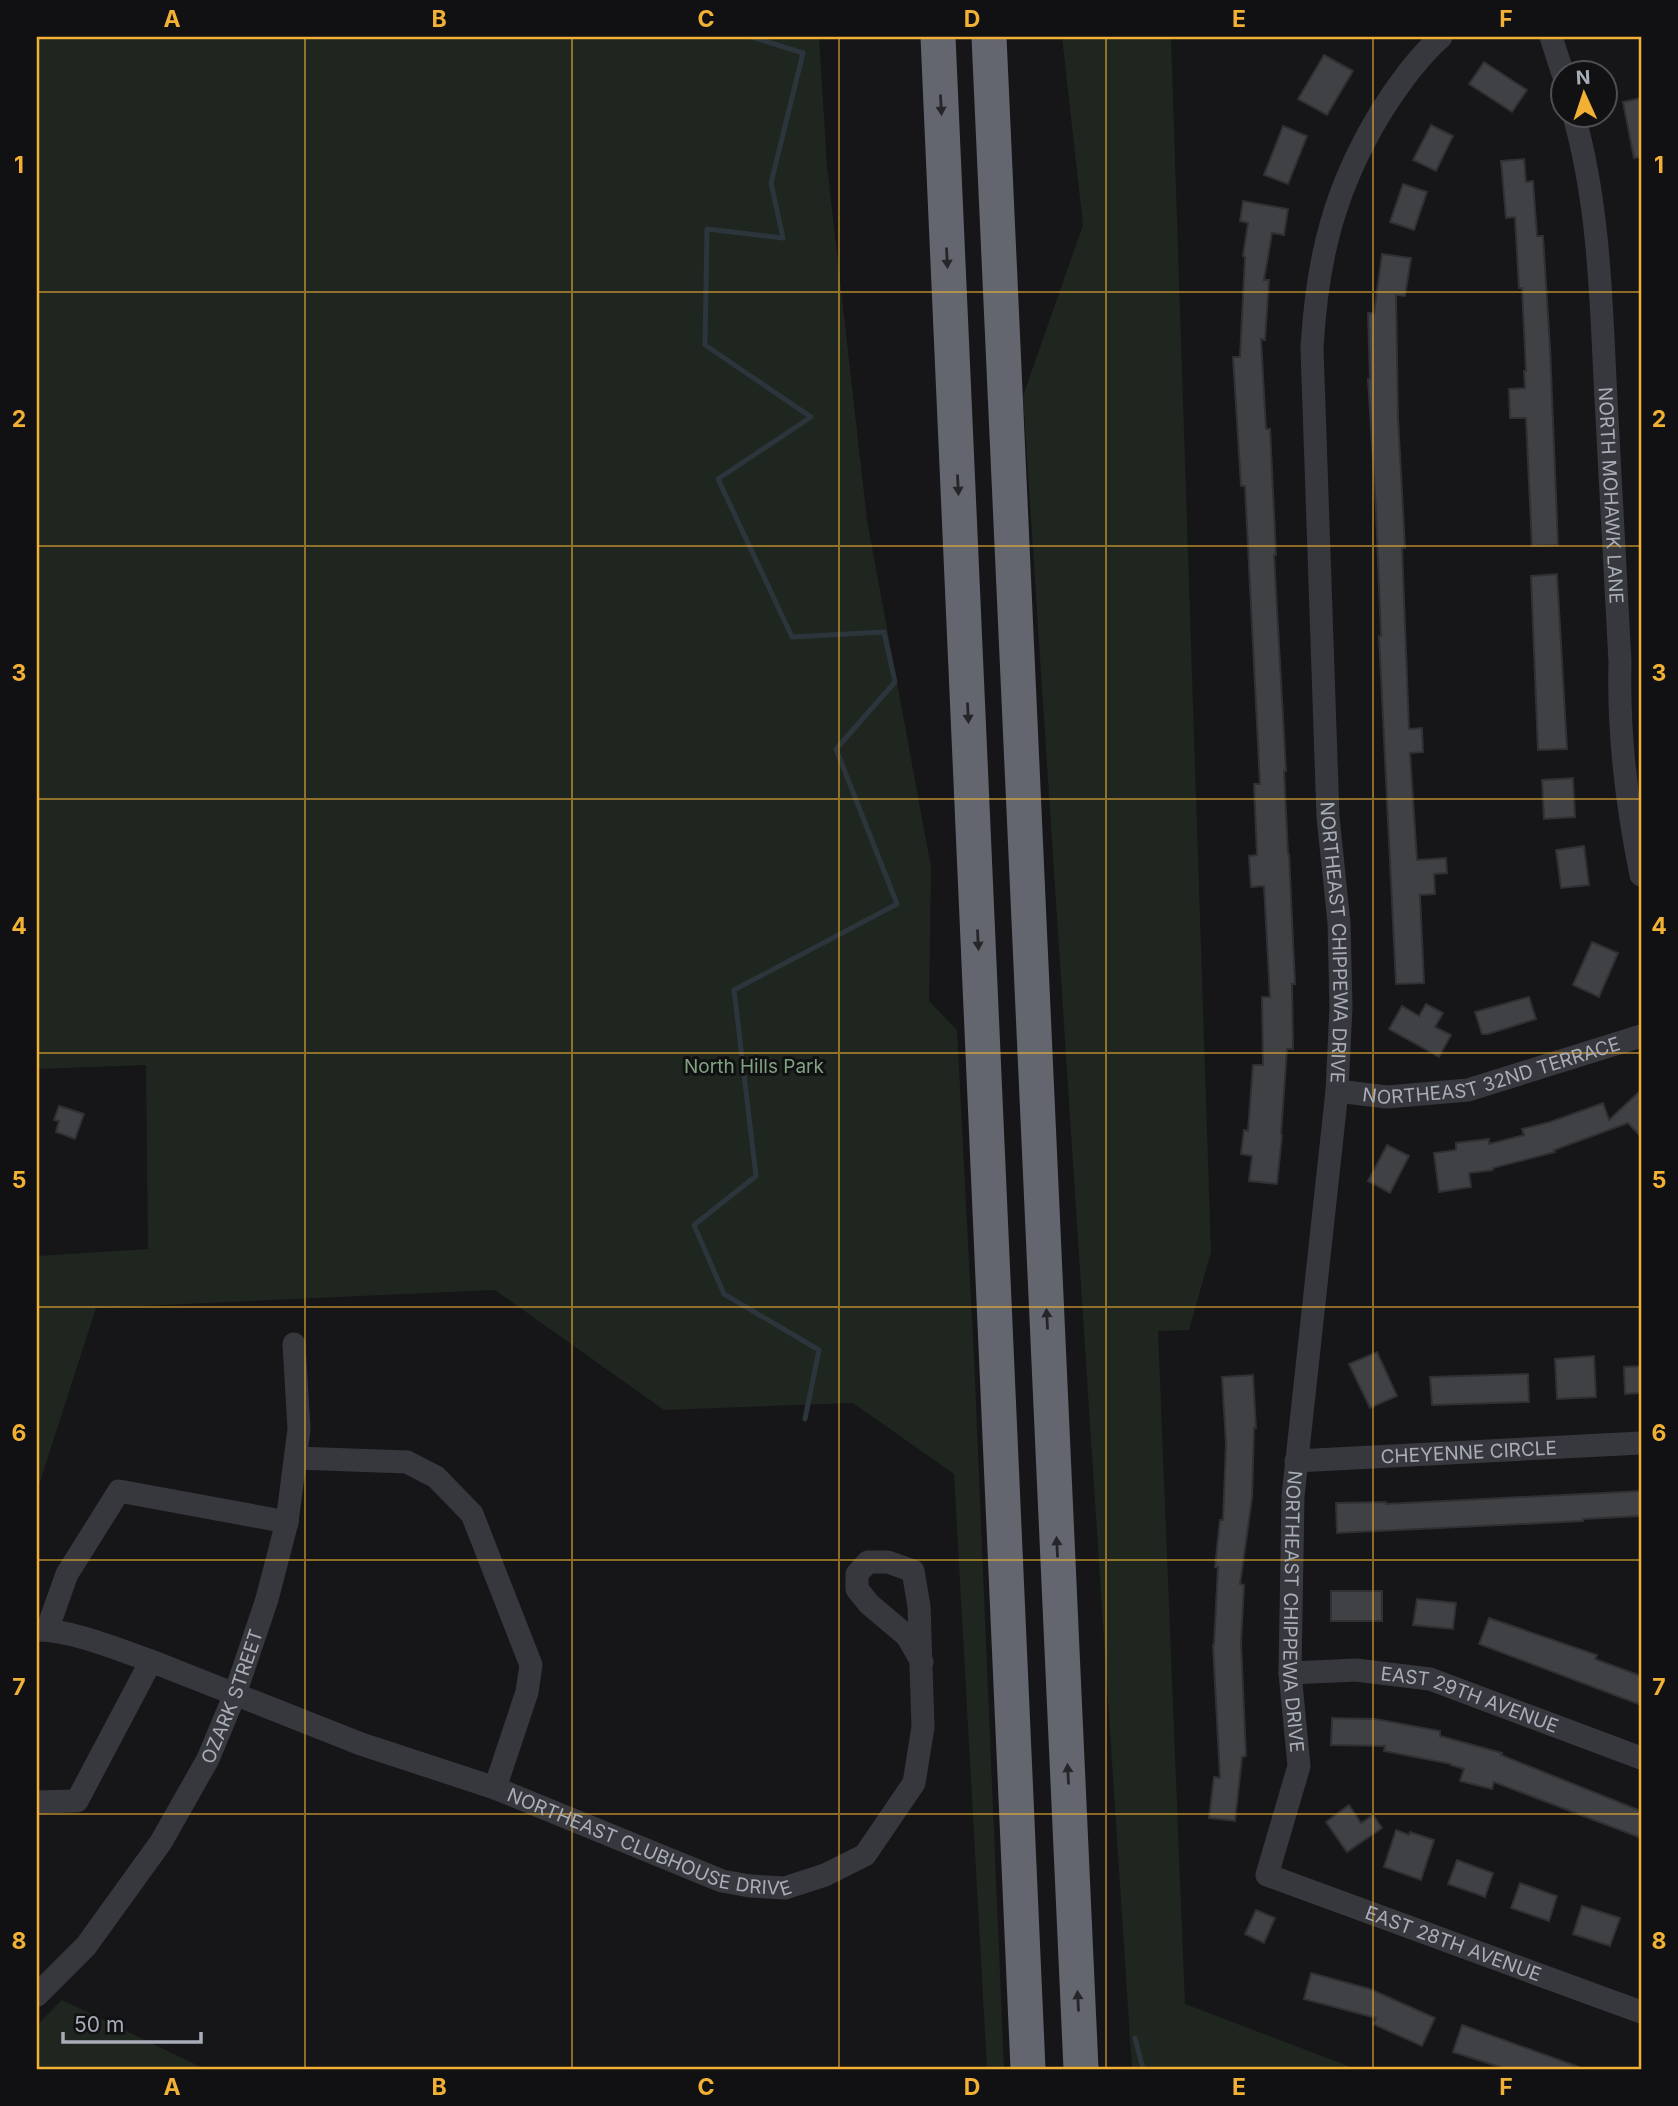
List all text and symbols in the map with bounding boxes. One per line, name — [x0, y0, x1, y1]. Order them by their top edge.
text: A — [163, 5, 181, 33]
text: B — [431, 5, 447, 33]
text: C — [697, 5, 715, 33]
text: D — [964, 5, 980, 33]
text: E — [1232, 5, 1246, 33]
text: F — [1499, 5, 1513, 33]
north arrow — [1548, 60, 1618, 130]
text: N — [1575, 66, 1591, 89]
one-way arrow — [935, 94, 946, 116]
text: 1 — [14, 151, 24, 179]
text: 1 — [1654, 151, 1664, 179]
one-way arrow — [942, 247, 953, 269]
street label: NORTH MOHAWK LANE — [1593, 386, 1628, 604]
text: 2 — [12, 405, 26, 433]
text: 2 — [1652, 405, 1666, 433]
one-way arrow — [952, 475, 963, 497]
text: 3 — [12, 659, 26, 687]
text: 3 — [1652, 659, 1666, 687]
one-way arrow — [962, 702, 973, 724]
street label: NORTHEAST CHIPPEWA DRIVE — [1315, 801, 1352, 1084]
text: 4 — [11, 912, 27, 940]
text: 4 — [1651, 912, 1667, 940]
one-way arrow — [972, 929, 983, 951]
street label: NORTHEAST 32ND TERRACE — [1361, 1032, 1623, 1109]
park label: North Hills Park — [684, 1055, 825, 1078]
text: 5 — [12, 1166, 26, 1194]
text: 5 — [1652, 1166, 1666, 1194]
one-way arrow — [1042, 1308, 1053, 1330]
text: 6 — [12, 1419, 26, 1447]
text: 6 — [1652, 1419, 1666, 1447]
street label: CHEYENNE CIRCLE — [1380, 1436, 1558, 1469]
street label: NORTHEAST CHIPPEWA DRIVE — [1278, 1469, 1309, 1754]
one-way arrow — [1052, 1535, 1063, 1557]
street label: OZARK STREET — [196, 1626, 268, 1767]
street label: EAST 29TH AVENUE — [1379, 1662, 1561, 1738]
text: 7 — [12, 1673, 26, 1701]
text: 7 — [1652, 1673, 1666, 1701]
one-way arrow — [1062, 1763, 1073, 1785]
street label: NORTHEAST CLUBHOUSE DRIVE — [504, 1783, 795, 1901]
street label: EAST 28TH AVENUE — [1362, 1901, 1544, 1986]
text: 8 — [12, 1927, 26, 1955]
text: 8 — [1652, 1927, 1666, 1955]
one-way arrow — [1072, 1990, 1083, 2012]
scale bar — [63, 2001, 201, 2045]
text: 50 m — [74, 2012, 124, 2037]
text: A — [163, 2073, 181, 2101]
text: B — [431, 2073, 447, 2101]
text: C — [697, 2073, 715, 2101]
text: D — [964, 2073, 980, 2101]
text: E — [1232, 2073, 1246, 2101]
text: F — [1499, 2073, 1513, 2101]

